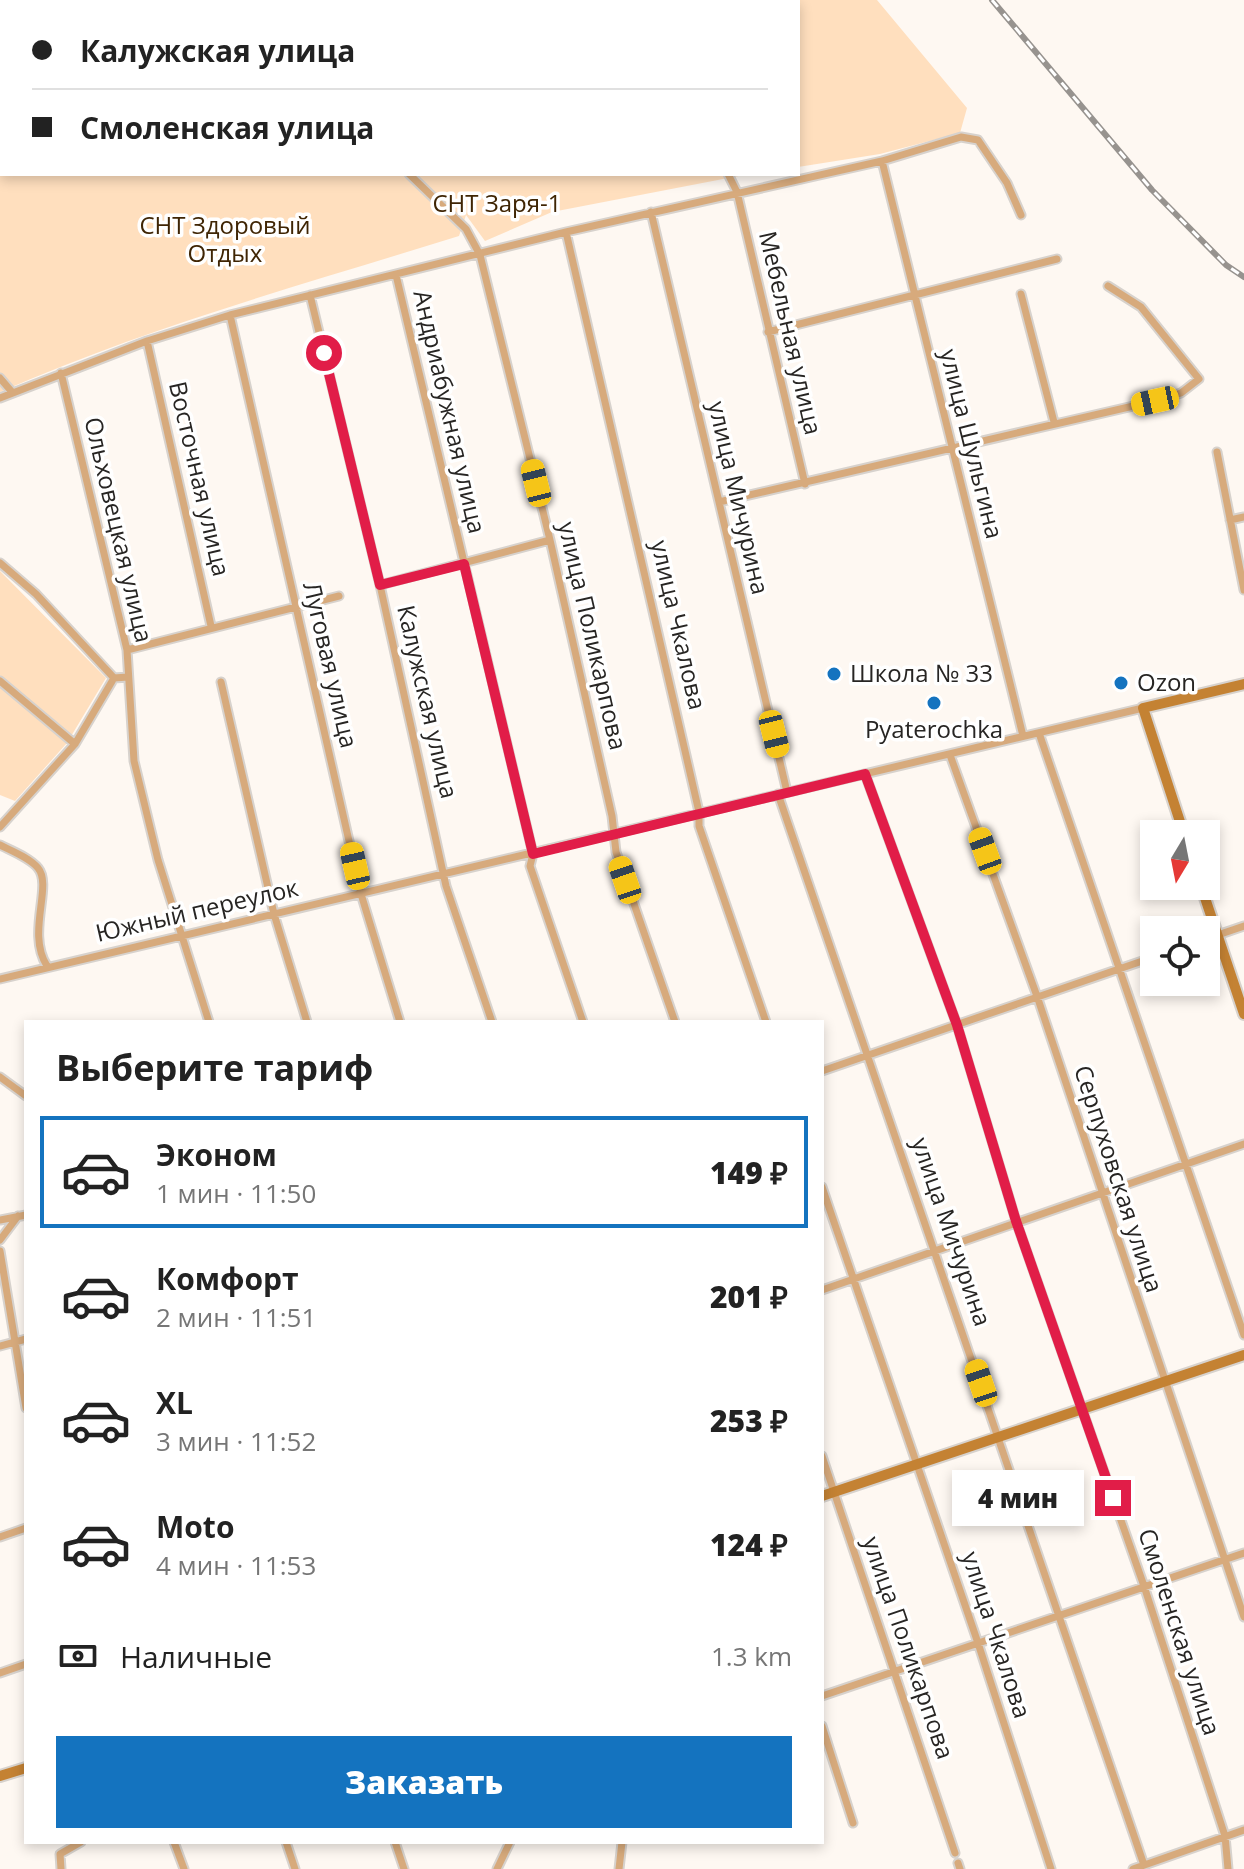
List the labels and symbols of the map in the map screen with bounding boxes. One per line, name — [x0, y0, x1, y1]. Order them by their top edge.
park label: СНТ Заря-1 — [432, 186, 562, 219]
park label: СНТ Здоровый Отдых — [139, 208, 311, 269]
street label: Мебельная улица — [752, 228, 831, 438]
street label: Андриабужная улица — [406, 287, 495, 537]
route start — [306, 335, 342, 371]
street label: улица Шульгина — [933, 345, 1012, 542]
street label: Восточная улица — [162, 378, 239, 579]
car — [1129, 384, 1181, 418]
street label: улица Мичурина — [701, 398, 778, 598]
street label: Ольховецкая улица — [77, 414, 161, 646]
car — [519, 457, 553, 509]
street label: улица Поликарпова — [551, 518, 636, 753]
street label: улица Чкалова — [644, 537, 715, 713]
street label: Луговая улица — [296, 578, 367, 751]
street label: Калужская улица — [390, 602, 467, 802]
place label: Школа № 33 — [850, 656, 993, 689]
marker: Школа № 33 — [825, 665, 843, 683]
place label: Ozon — [1137, 665, 1196, 698]
marker: Ozon — [1112, 674, 1130, 692]
marker: Pyaterochka — [925, 694, 943, 712]
car — [757, 708, 791, 760]
place label: Pyaterochka — [865, 712, 1003, 745]
north arrow — [1140, 820, 1220, 900]
car — [966, 824, 1004, 878]
car — [338, 840, 372, 892]
car — [606, 853, 644, 907]
street label: Южный переулок — [92, 870, 302, 949]
street label: Серпуховская улица — [1067, 1061, 1172, 1296]
street label: улица Мичурина — [905, 1133, 1000, 1330]
car — [962, 1356, 1000, 1410]
callout: 4 мин — [953, 1470, 1085, 1526]
route end — [1095, 1480, 1131, 1516]
street label: Смоленская улица — [1131, 1524, 1229, 1739]
street label: улица Поликарпова — [856, 1532, 963, 1763]
street label: улица Чкалова — [955, 1547, 1040, 1722]

